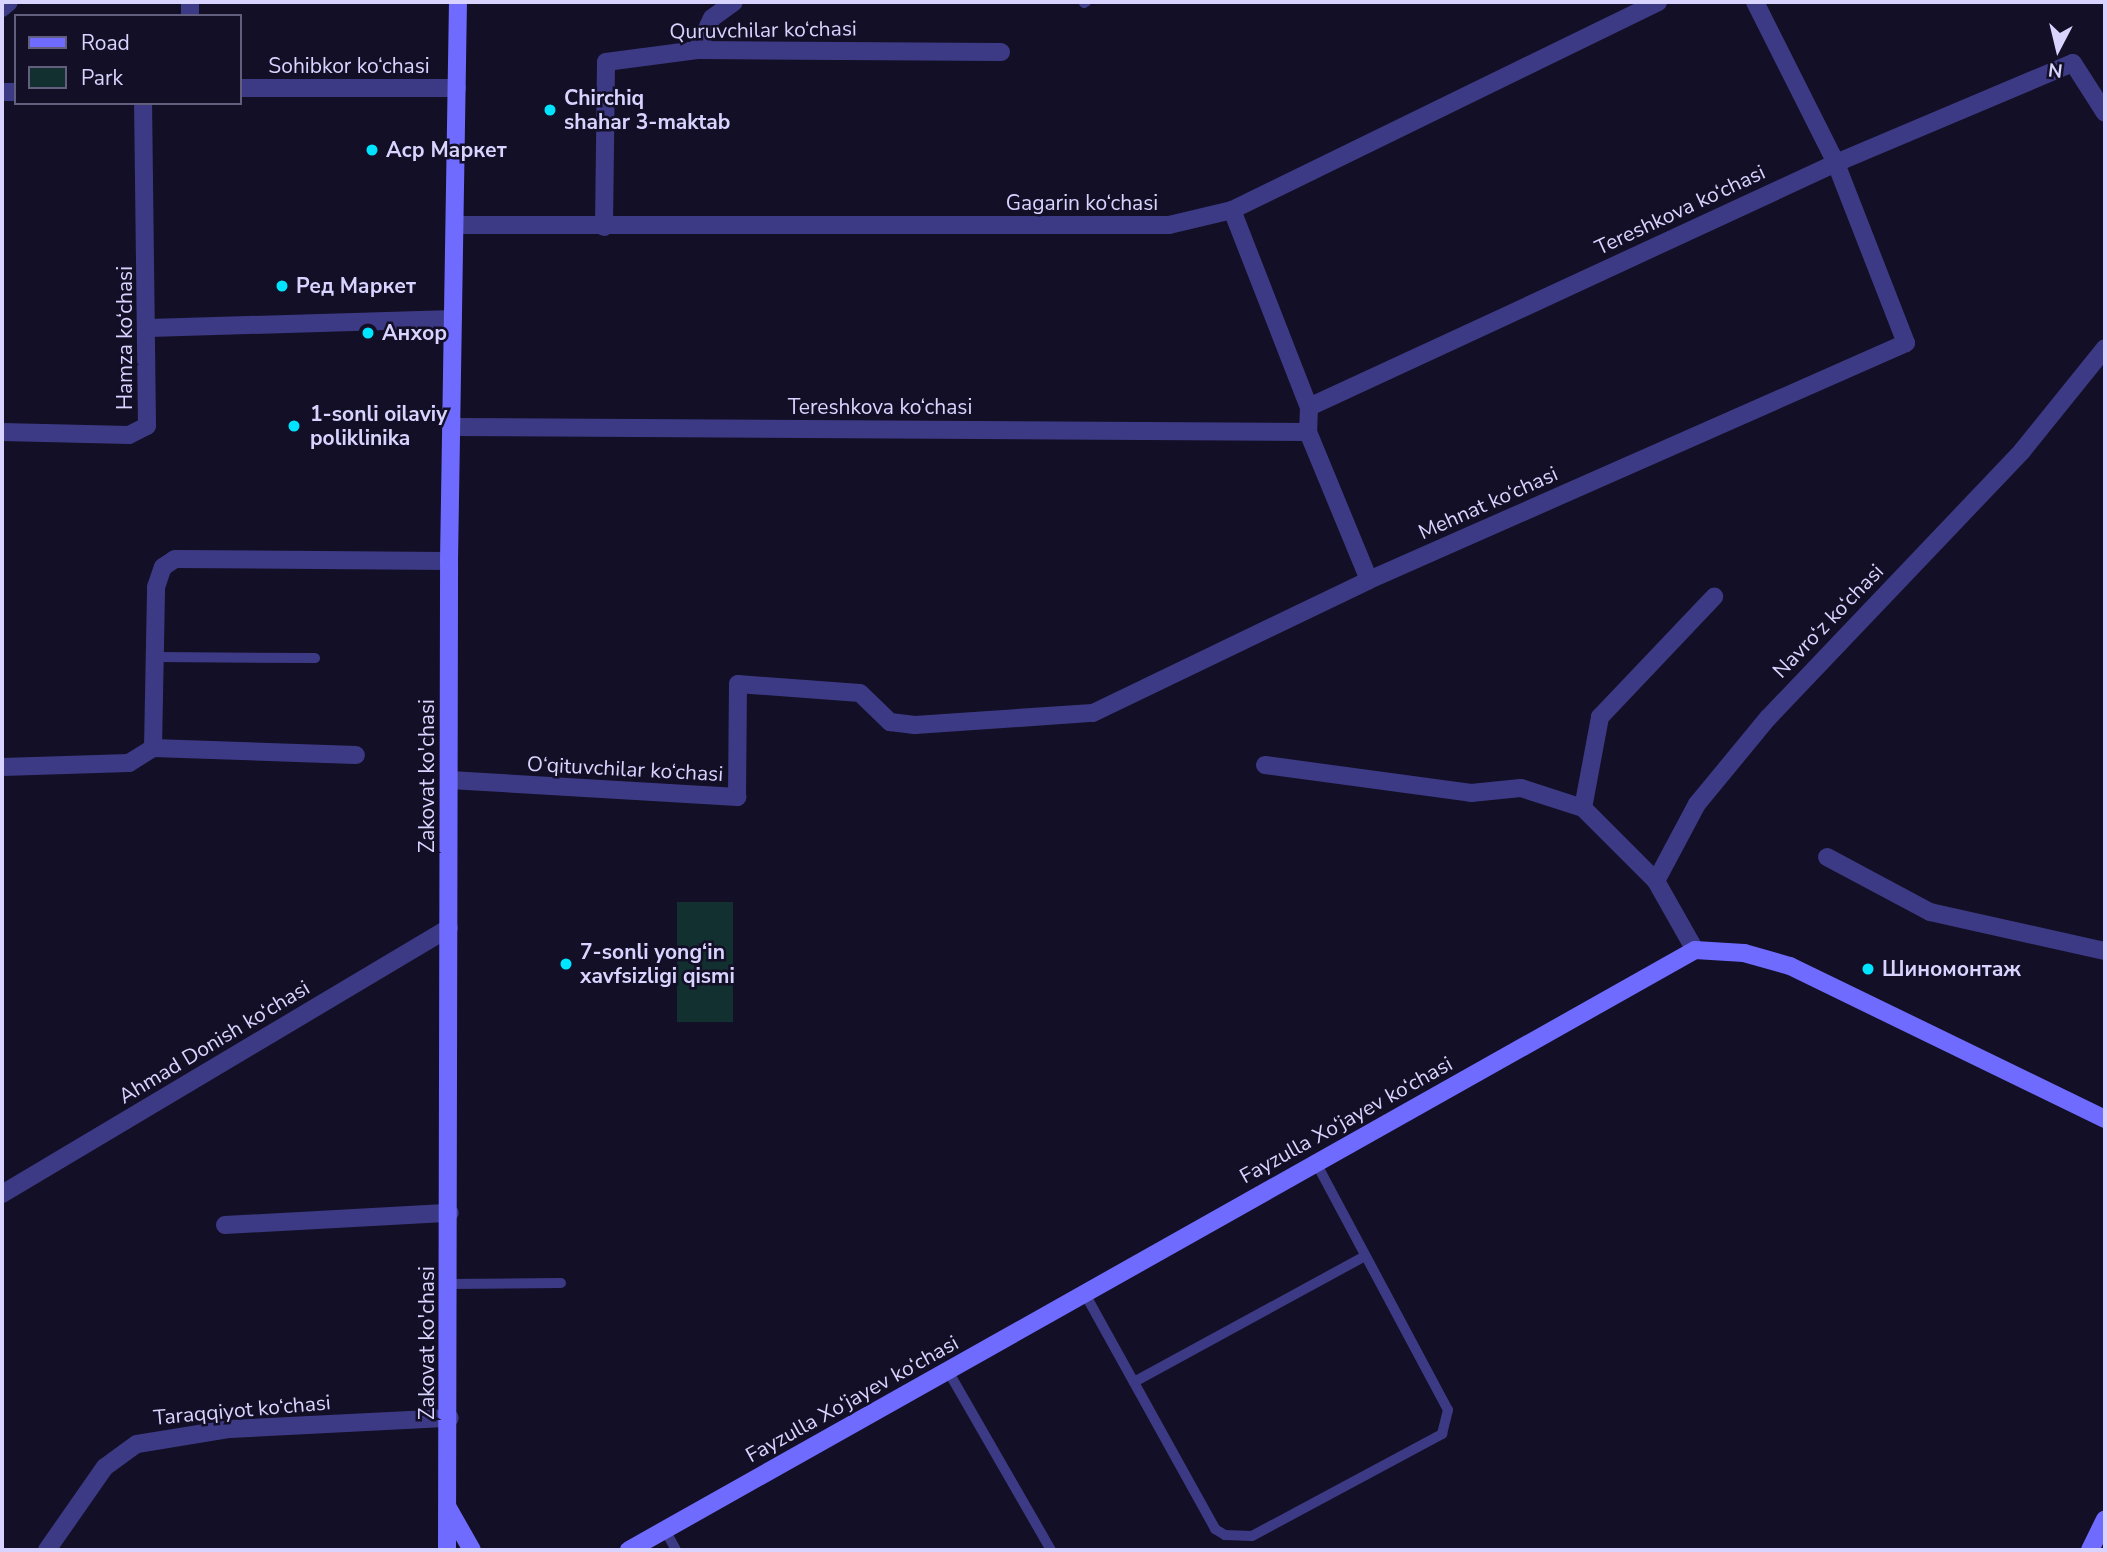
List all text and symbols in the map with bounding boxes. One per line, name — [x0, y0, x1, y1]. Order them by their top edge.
legend — [14, 14, 242, 105]
north arrow — [2023, 14, 2093, 84]
street label: Quruvchilar ko‘chasi — [669, 16, 857, 44]
text: Road — [81, 29, 130, 57]
street label: Sohibkor ko‘chasi — [268, 53, 430, 79]
text: N — [2047, 56, 2064, 84]
text: Park — [81, 64, 123, 92]
place label: Chirchiq shahar 3-maktab — [564, 85, 730, 135]
marker: Chirchiq shahar 3-maktab — [542, 102, 558, 118]
place label: Аср Маркет — [386, 137, 507, 163]
marker: Аср Маркет — [364, 142, 380, 158]
street label: Tereshkova ko‘chasi — [1591, 160, 1769, 260]
street label: Gagarin ko‘chasi — [1006, 190, 1158, 216]
street label: Hamza ko‘chasi — [112, 266, 138, 410]
place label: Ред Маркет — [296, 273, 416, 299]
marker: Ред Маркет — [274, 278, 290, 294]
place label: Анхор — [382, 320, 447, 346]
marker: Анхор — [360, 325, 376, 341]
street label: Tereshkova ko‘chasi — [788, 394, 972, 420]
place label: 1-sonli oilaviy poliklinika — [310, 401, 447, 451]
marker: 1-sonli oilaviy poliklinika — [284, 416, 304, 436]
street label: Mehnat ko‘chasi — [1414, 461, 1562, 545]
street label: Navro‘z ko‘chasi — [1767, 559, 1889, 683]
street label: Zakovat ko'chasi — [414, 699, 440, 853]
street label: O‘qituvchilar ko‘chasi — [526, 751, 724, 787]
place label: 7-sonli yong‘in xavfsizligi qismi — [580, 939, 735, 989]
marker: 7-sonli yong‘in xavfsizligi qismi — [558, 956, 574, 972]
place label: Шиномонтаж — [1882, 956, 2021, 982]
marker: Шиномонтаж — [1860, 961, 1876, 977]
street label: Ahmad Donish ko‘chasi — [114, 975, 314, 1109]
street label: Fayzulla Xo‘jayev ko‘chasi — [1235, 1051, 1457, 1189]
street label: Zakovat ko'chasi — [414, 1266, 440, 1420]
street label: Fayzulla Xo‘jayev ko‘chasi — [741, 1330, 963, 1468]
street label: Taraqqiyot ko‘chasi — [152, 1390, 332, 1430]

